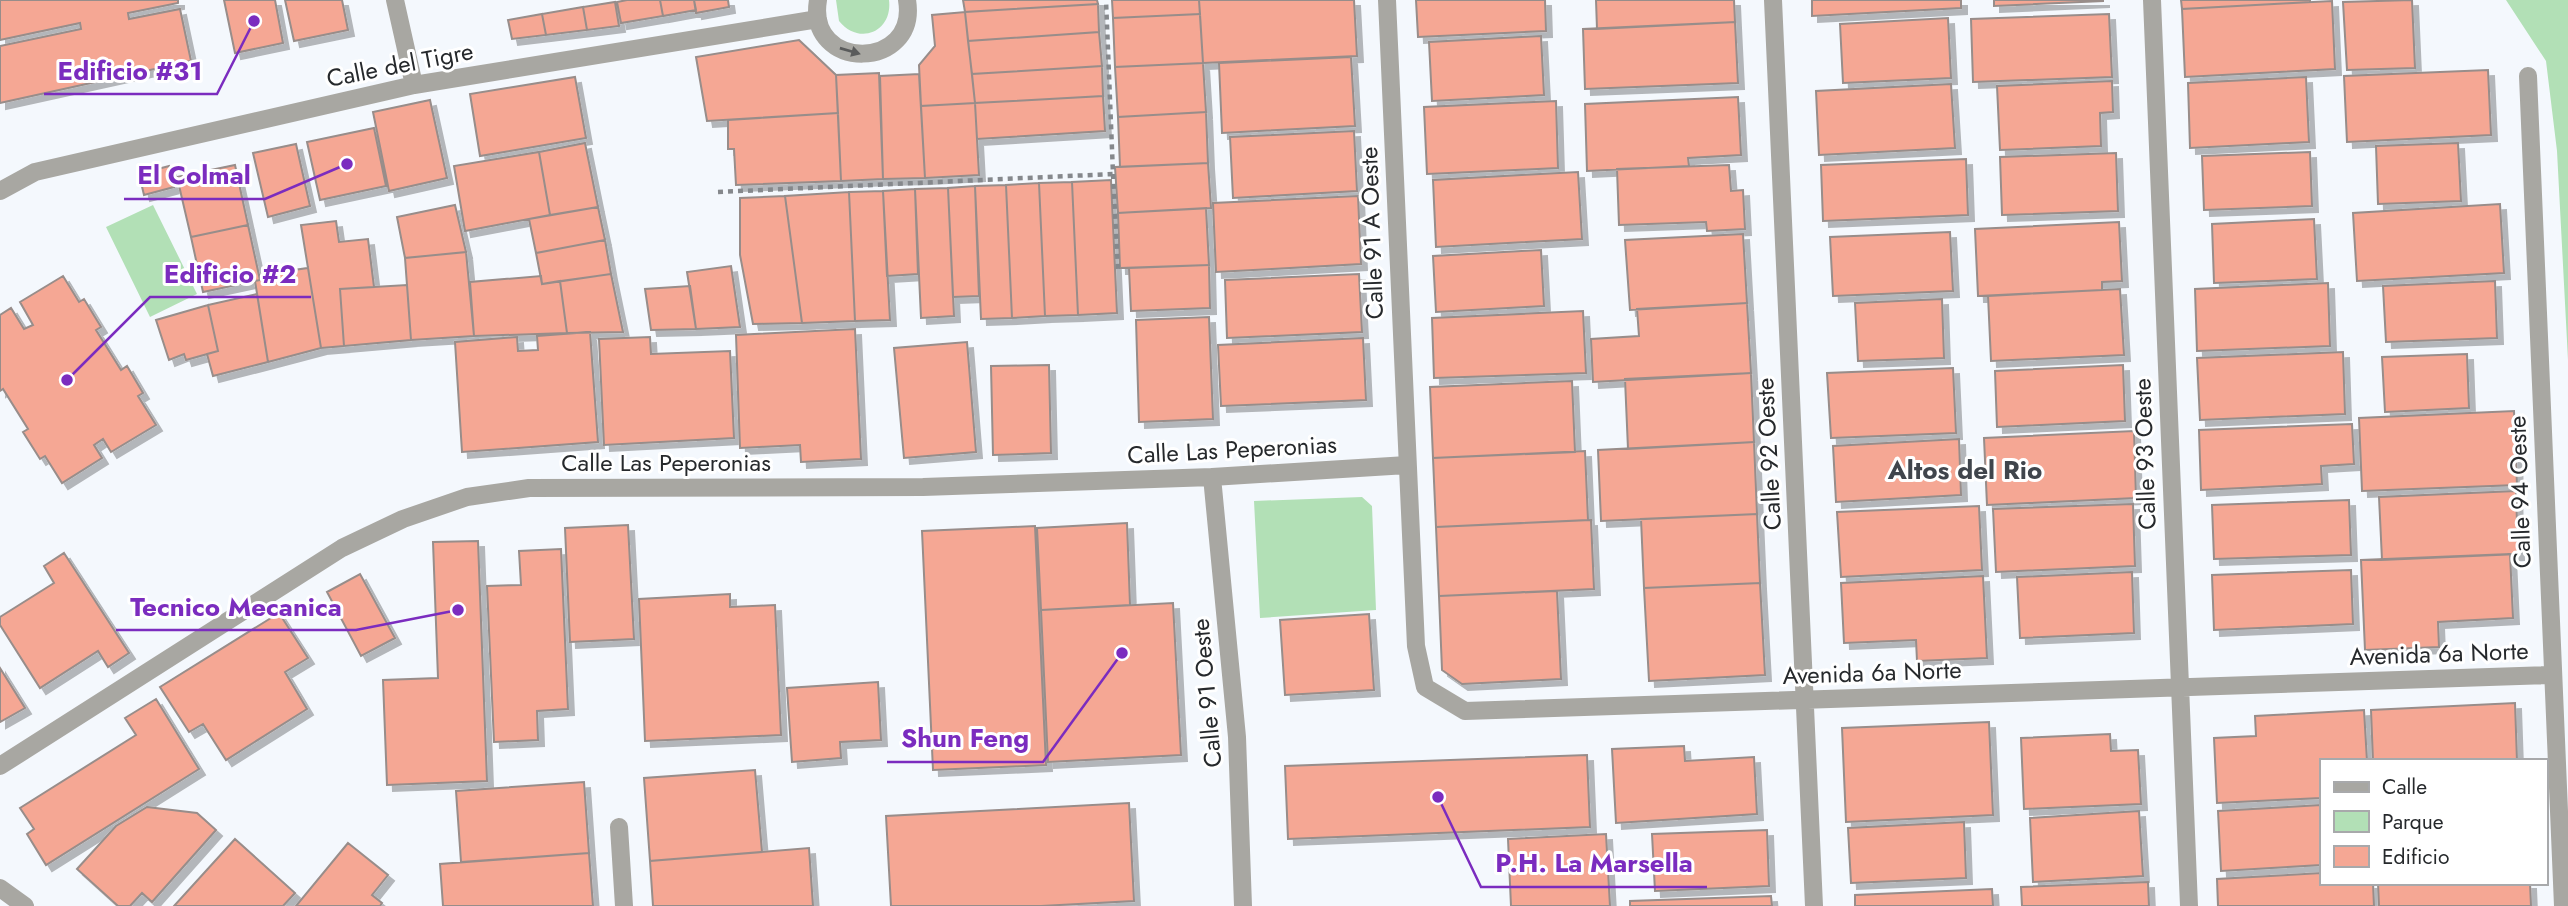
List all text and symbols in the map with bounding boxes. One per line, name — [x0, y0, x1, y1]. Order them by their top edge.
street label: Calle del Tigre — [324, 33, 476, 96]
one-way arrow — [840, 46, 862, 57]
callout: Edificio #31 — [44, 47, 217, 94]
text: Edificio #31 — [58, 52, 202, 90]
street label: Calle 91 A Oeste — [1351, 146, 1392, 320]
callout: El Colmal — [124, 152, 265, 199]
text: El Colmal — [137, 156, 251, 194]
callout: Edificio #2 — [150, 250, 311, 297]
text: Edificio #2 — [164, 255, 296, 293]
street label: Calle 92 Oeste — [1747, 377, 1790, 531]
street label: Calle 93 Oeste — [2124, 378, 2165, 530]
street label: Calle 94 Oeste — [2499, 415, 2540, 569]
street label: Calle Las Peperonias — [1126, 427, 1338, 472]
street label: Calle Las Peperonias — [561, 445, 771, 480]
district label: Altos del Rio — [1887, 451, 2042, 489]
callout: Tecnico Mecanica — [116, 583, 356, 630]
text: Tecnico Mecanica — [130, 588, 342, 626]
street label: Calle 91 Oeste — [1183, 617, 1230, 769]
street label: Avenida 6a Norte — [2349, 633, 2529, 674]
street label: Avenida 6a Norte — [1782, 652, 1962, 693]
callout: Shun Feng — [887, 715, 1043, 762]
text: Shun Feng — [901, 719, 1029, 757]
legend — [2320, 759, 2547, 885]
text: Calle — [2382, 772, 2427, 802]
text: Parque — [2382, 807, 2444, 837]
callout: P.H. La Marsella — [1481, 840, 1707, 887]
text: Edificio — [2382, 842, 2449, 872]
text: P.H. La Marsella — [1495, 844, 1693, 882]

